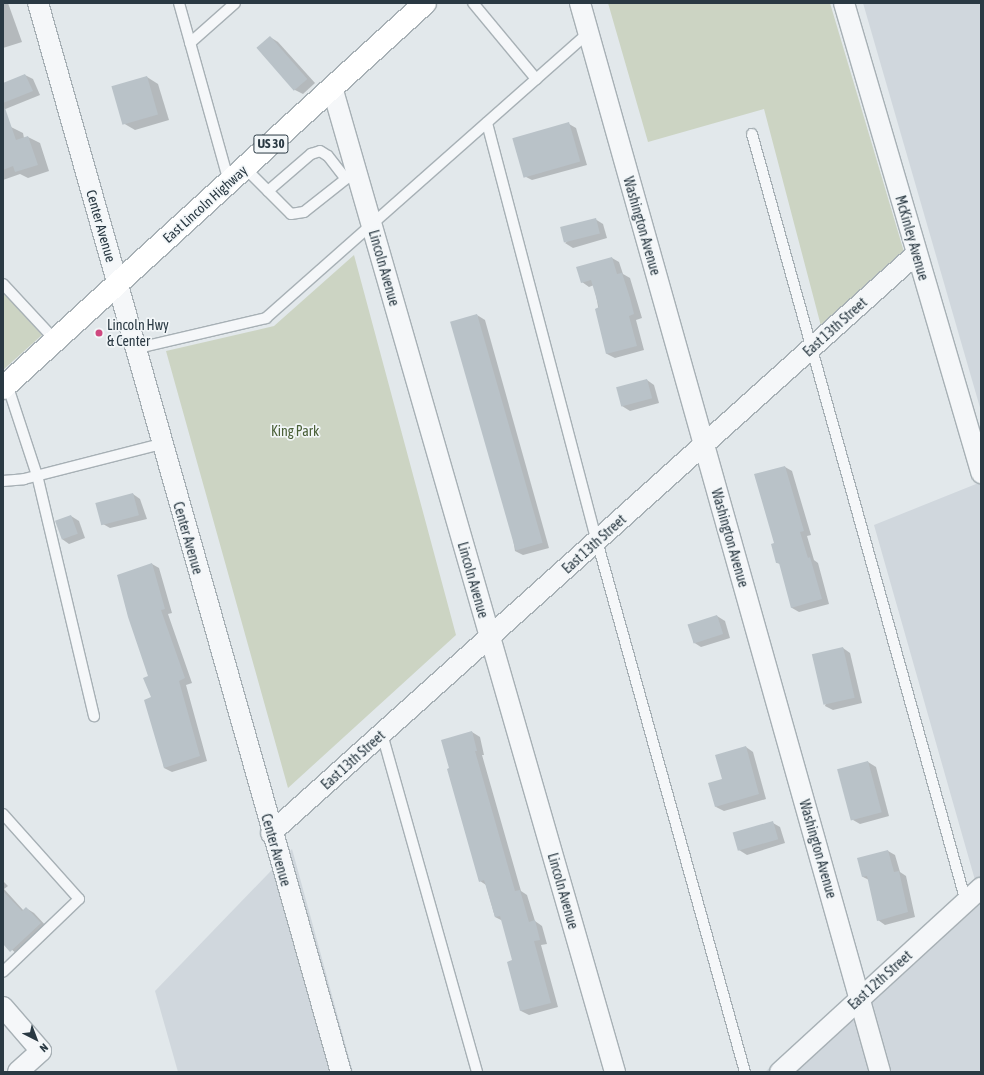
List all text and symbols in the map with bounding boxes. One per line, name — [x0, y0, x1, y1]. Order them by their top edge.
road number: US 30 — [253, 133, 289, 155]
street label: East Lincoln Highway — [159, 162, 251, 246]
street label: Washington Avenue — [620, 175, 664, 277]
street label: Center Avenue — [83, 188, 119, 264]
street label: McKinley Avenue — [892, 194, 932, 282]
street label: Lincoln Avenue — [365, 228, 403, 308]
street label: East 13th Street — [800, 294, 870, 360]
place label: Lincoln Hwy & Center — [107, 317, 169, 350]
marker: Lincoln Hwy & Center — [94, 328, 104, 338]
park label: King Park — [271, 423, 319, 439]
street label: Washington Avenue — [708, 487, 752, 589]
street label: Center Avenue — [170, 500, 206, 576]
street label: East 13th Street — [559, 511, 629, 577]
street label: Lincoln Avenue — [454, 540, 492, 620]
street label: East 13th Street — [318, 727, 388, 793]
street label: Washington Avenue — [796, 798, 840, 900]
street label: Center Avenue — [258, 812, 294, 888]
street label: Lincoln Avenue — [544, 851, 582, 931]
street label: East 12th Street — [845, 947, 915, 1013]
north arrow — [16, 1019, 56, 1059]
text: N — [38, 1041, 50, 1055]

